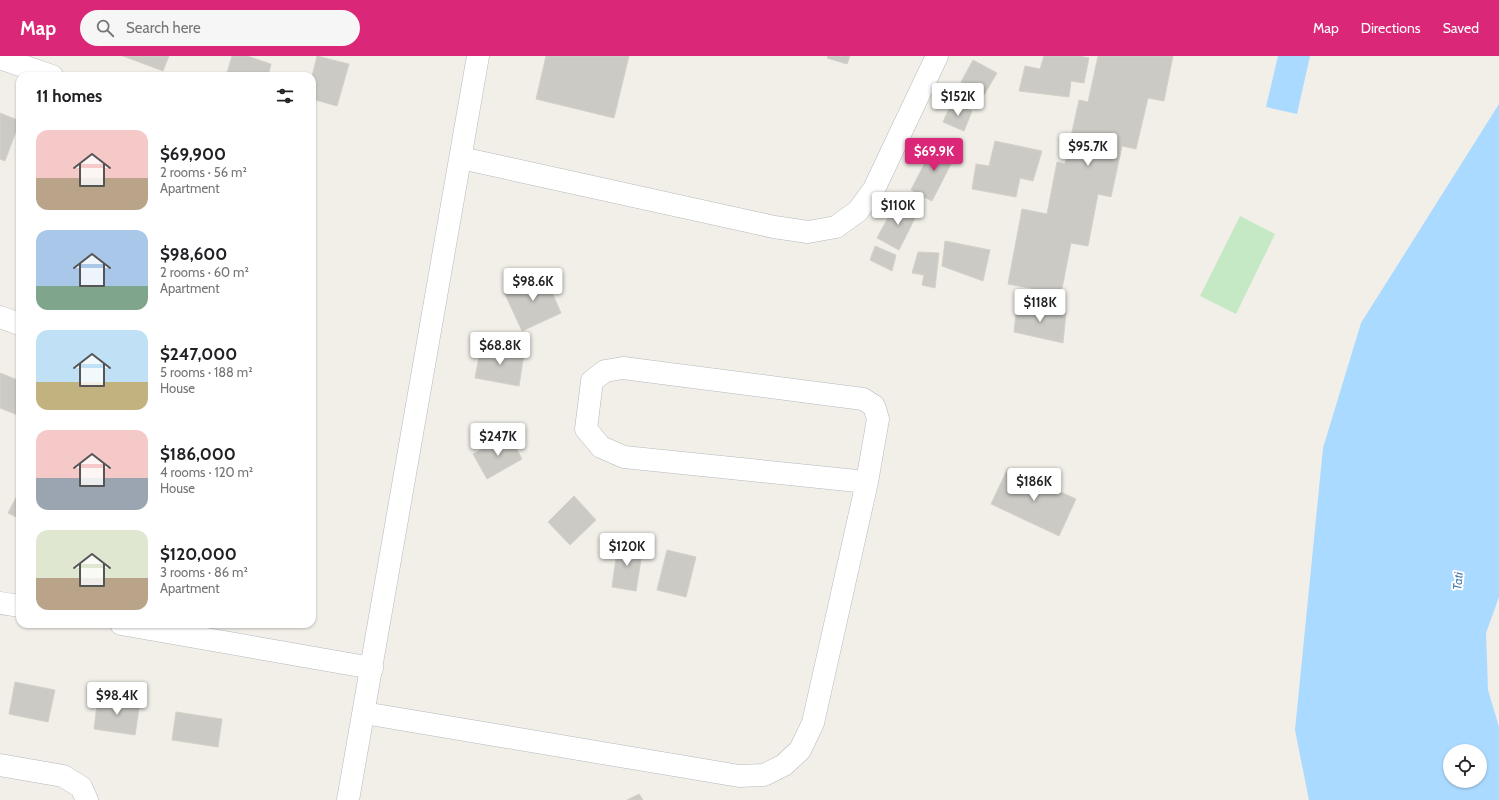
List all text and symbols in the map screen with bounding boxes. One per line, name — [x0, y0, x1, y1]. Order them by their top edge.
search box — [80, 10, 360, 46]
text: Map — [20, 17, 56, 40]
icon: search — [94, 17, 116, 39]
text: Search here — [126, 19, 201, 37]
text: Map — [1313, 19, 1339, 37]
text: Directions — [1361, 19, 1421, 37]
text: Saved — [1443, 19, 1479, 37]
pin: $152K — [930, 83, 986, 117]
icon: filters — [274, 85, 296, 107]
text: 11 homes — [36, 86, 102, 106]
text: $152K — [941, 88, 975, 104]
pin: $95.7K — [1055, 133, 1121, 167]
pin: $69.9K — [901, 138, 967, 172]
text: $95.7K — [1068, 138, 1108, 154]
text: $69.9K — [914, 143, 954, 159]
text: $69,900 — [160, 144, 226, 164]
icon: home — [68, 146, 116, 194]
text: 2 rooms · 56 m² — [160, 164, 247, 180]
text: Apartment — [160, 180, 220, 196]
pin: $110K — [870, 192, 926, 226]
text: $110K — [881, 197, 915, 213]
text: $98,600 — [160, 244, 227, 264]
icon: home — [68, 246, 116, 294]
text: 2 rooms · 60 m² — [160, 264, 249, 280]
pin: $98.6K — [500, 268, 566, 302]
text: $98.6K — [512, 273, 554, 289]
text: Apartment — [160, 280, 220, 296]
pin: $118K — [1012, 289, 1068, 323]
text: $118K — [1023, 294, 1057, 310]
pin: $68.8K — [467, 332, 533, 366]
text: $68.8K — [479, 337, 521, 353]
text: $247,000 — [160, 344, 237, 364]
icon: home — [68, 346, 116, 394]
text: 5 rooms · 188 m² — [160, 364, 253, 380]
text: House — [160, 380, 195, 396]
pin: $247K — [470, 423, 526, 457]
text: $247K — [479, 428, 517, 444]
text: $186,000 — [160, 444, 236, 464]
icon: home — [68, 446, 116, 494]
text: 4 rooms · 120 m² — [160, 464, 253, 480]
pin: $186K — [1006, 468, 1062, 502]
text: $186K — [1016, 473, 1052, 489]
text: House — [160, 480, 195, 496]
pin: $120K — [599, 533, 655, 567]
text: $120K — [609, 538, 645, 554]
text: $120,000 — [160, 544, 237, 564]
icon: home — [68, 546, 116, 594]
text: 3 rooms · 86 m² — [160, 564, 248, 580]
water label: Tati — [1449, 571, 1466, 590]
text: Apartment — [160, 580, 220, 596]
pin: $98.4K — [84, 682, 150, 716]
text: $98.4K — [96, 687, 138, 703]
map controls — [1443, 744, 1487, 788]
button: locate — [1443, 744, 1487, 788]

